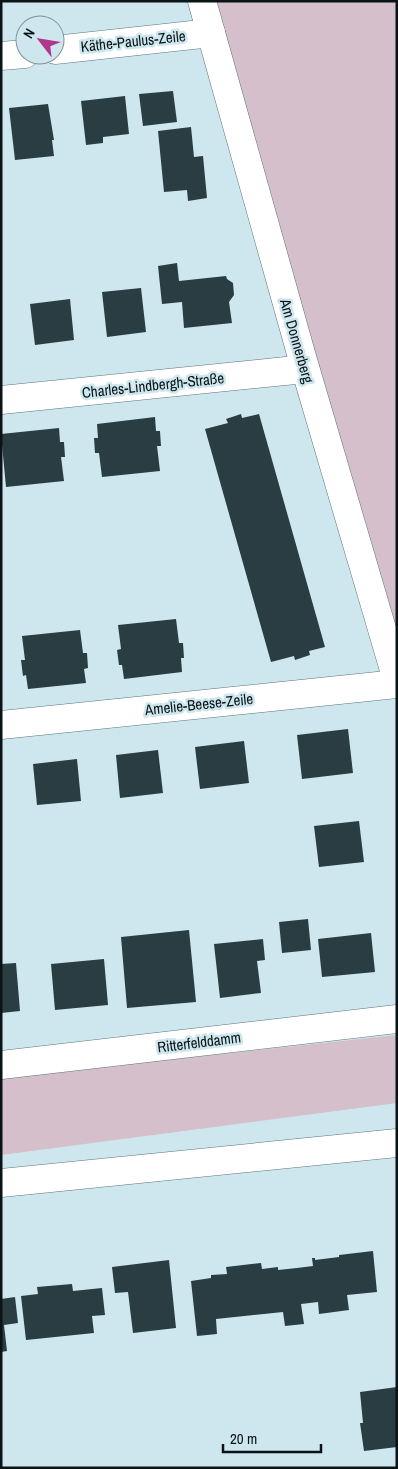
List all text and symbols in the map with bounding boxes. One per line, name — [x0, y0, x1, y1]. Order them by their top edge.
north arrow — [15, 15, 65, 65]
text: N — [19, 25, 39, 41]
street label: Käthe-Paulus-Zeile — [80, 25, 187, 57]
street label: Am Donnerberg — [275, 295, 319, 386]
street label: Charles-Lindbergh-Straße — [81, 367, 225, 403]
street label: Amelie-Beese-Zeile — [143, 688, 254, 720]
street label: Ritterfelddamm — [156, 1026, 242, 1058]
scale bar — [223, 1422, 320, 1454]
text: 20 m — [230, 1428, 257, 1449]

